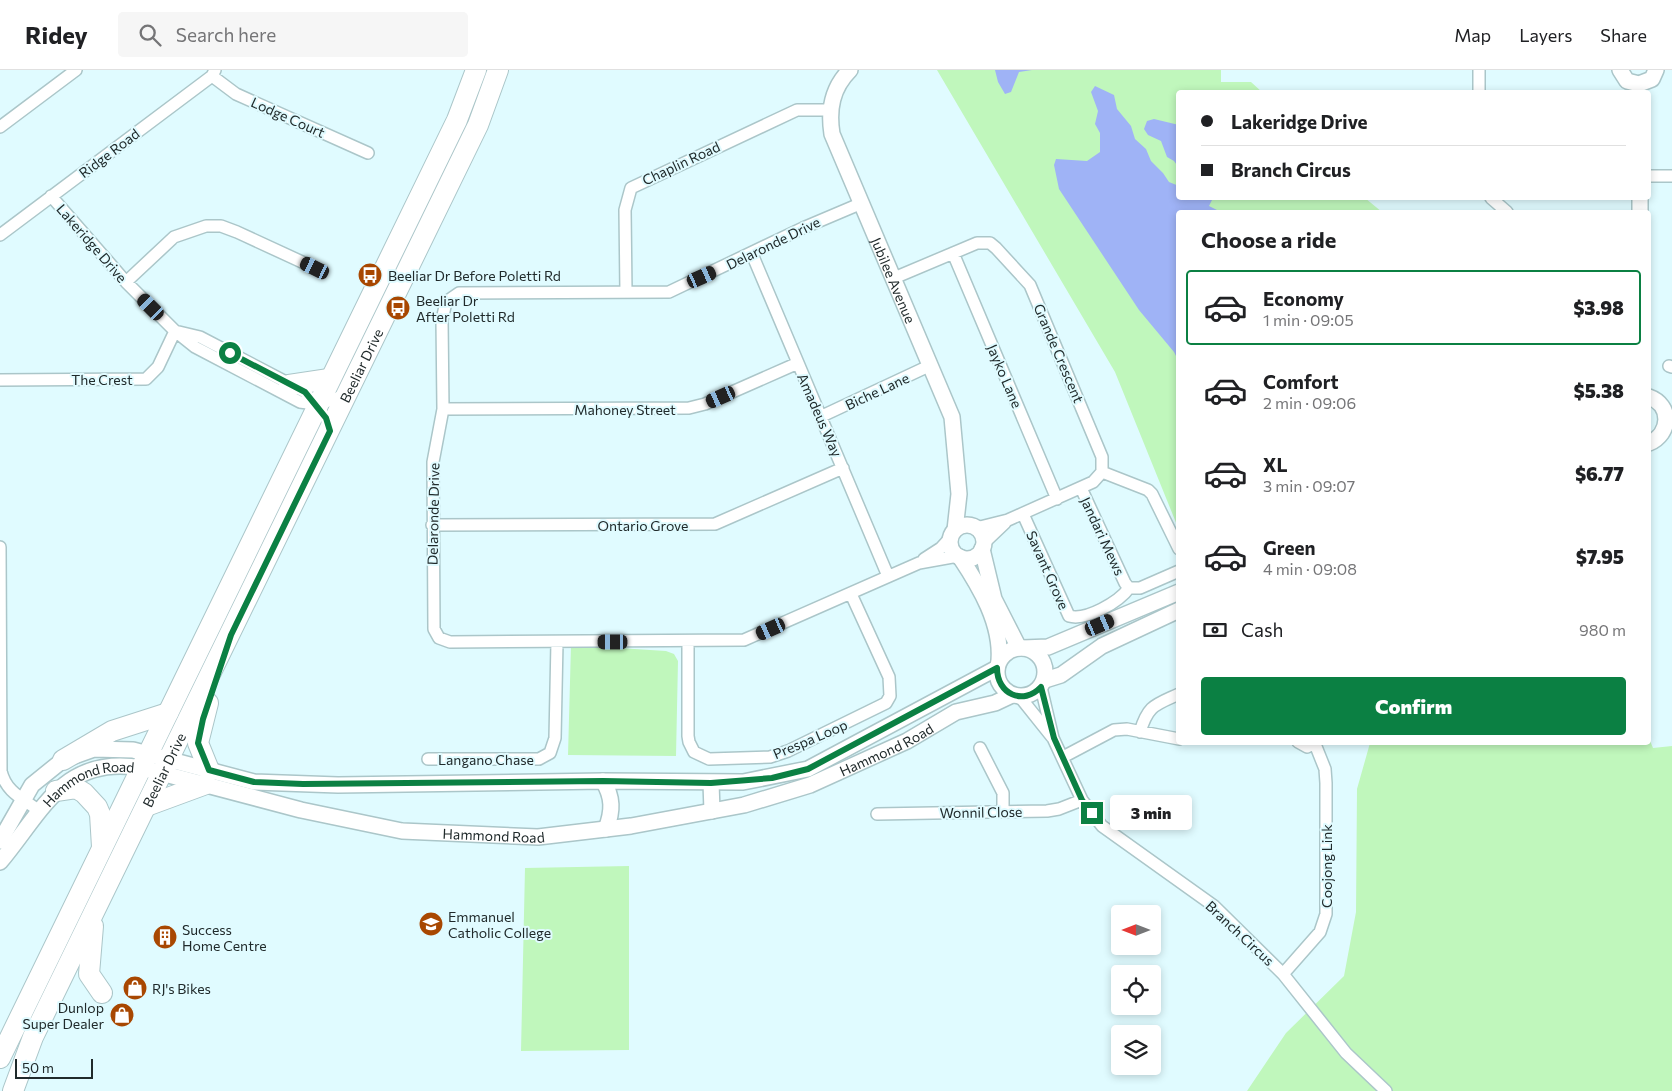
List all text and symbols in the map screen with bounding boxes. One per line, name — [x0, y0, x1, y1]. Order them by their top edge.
search box — [118, 12, 468, 57]
text: Ridey — [25, 20, 88, 49]
icon: search — [136, 21, 164, 49]
text: Search here — [176, 23, 276, 46]
text: Map — [1454, 24, 1491, 46]
text: Layers — [1519, 24, 1572, 46]
text: Share — [1600, 24, 1647, 46]
street label: Lodge Court — [248, 93, 328, 141]
text: Lakeridge Drive — [1231, 110, 1368, 133]
street label: Ridge Road — [75, 125, 143, 181]
street label: Chaplin Road — [639, 138, 723, 188]
text: Branch Circus — [1231, 158, 1351, 181]
street label: Lakeridge Drive — [53, 200, 131, 286]
street label: Delaronde Drive — [723, 213, 823, 273]
text: Choose a ride — [1201, 226, 1336, 253]
street label: Jubilee Avenue — [868, 235, 920, 326]
car — [298, 255, 331, 281]
bus stop icon: Beeliar Dr Before Poletti Rd — [357, 262, 383, 288]
car — [685, 264, 718, 290]
place label: Beeliar Dr Before Poletti Rd — [388, 267, 561, 284]
icon: car — [1203, 285, 1248, 330]
text: Economy — [1263, 287, 1344, 310]
car — [135, 291, 166, 323]
place label: Beeliar Dr After Poletti Rd — [416, 292, 515, 325]
bus stop icon: Beeliar Dr After Poletti Rd — [385, 295, 411, 321]
text: $3.98 — [1573, 296, 1624, 319]
street label: Grande Crescent — [1030, 301, 1088, 405]
text: 1 min · 09:05 — [1263, 310, 1354, 329]
street label: Beeliar Drive — [335, 325, 386, 405]
route start — [219, 342, 241, 364]
street label: Jayko Lane — [984, 342, 1026, 410]
icon: car — [1203, 368, 1248, 413]
street label: Biche Lane — [842, 369, 912, 413]
text: Comfort — [1263, 370, 1339, 393]
street label: The Crest — [71, 371, 133, 388]
street label: Amadeus Way — [794, 371, 846, 459]
text: $5.38 — [1574, 379, 1624, 402]
car — [704, 384, 737, 410]
text: 2 min · 09:06 — [1263, 393, 1356, 412]
street label: Mahoney Street — [574, 401, 676, 418]
icon: car — [1203, 451, 1248, 496]
text: XL — [1263, 453, 1288, 476]
text: $6.77 — [1575, 462, 1624, 485]
street label: Delaronde Drive — [424, 463, 442, 565]
text: 3 min · 09:07 — [1263, 476, 1355, 495]
street label: Jandari Mews — [1077, 494, 1129, 578]
street label: Ontario Grove — [598, 517, 688, 534]
street label: Savant Grove — [1023, 528, 1073, 612]
icon: car — [1203, 534, 1248, 579]
text: Green — [1263, 536, 1315, 559]
text: $7.95 — [1576, 545, 1624, 568]
text: 4 min · 09:08 — [1263, 559, 1357, 578]
car — [1083, 612, 1116, 638]
car — [754, 616, 787, 642]
icon: cash — [1201, 616, 1229, 644]
text: Cash — [1241, 618, 1283, 641]
text: 980 m — [1579, 620, 1626, 639]
car — [598, 635, 628, 650]
button: Confirm — [1201, 677, 1626, 735]
street label: Prespa Loop — [770, 716, 850, 762]
street label: Hammond Road — [837, 719, 936, 779]
street label: Beeliar Drive — [138, 730, 189, 810]
street label: Langano Chase — [438, 751, 534, 768]
street label: Hammond Road — [38, 757, 135, 810]
callout: 3 min — [1110, 796, 1192, 830]
route end — [1081, 802, 1103, 824]
street label: Wonnil Close — [940, 803, 1022, 821]
text: 3 min — [1131, 803, 1171, 822]
street label: Hammond Road — [442, 824, 546, 846]
street label: Coojong Link — [1318, 824, 1335, 908]
street label: Branch Circus — [1202, 897, 1278, 969]
north arrow — [1111, 905, 1161, 955]
map controls — [1111, 905, 1161, 1075]
place label: Emmanuel Catholic College — [448, 908, 551, 941]
school or university icon: Emmanuel Catholic College — [418, 911, 444, 937]
place label: Success Home Centre — [182, 921, 267, 954]
building icon: Success Home Centre — [152, 924, 178, 950]
button: locate — [1111, 965, 1161, 1015]
shop icon: RJ's Bikes — [122, 975, 148, 1001]
place label: RJ's Bikes — [152, 980, 211, 997]
place label: Dunlop Super Dealer — [22, 999, 104, 1032]
shop icon: Dunlop Super Dealer — [109, 1002, 135, 1028]
button: layers — [1111, 1025, 1161, 1075]
scale bar — [15, 1056, 92, 1079]
text: 50 m — [22, 1059, 54, 1076]

